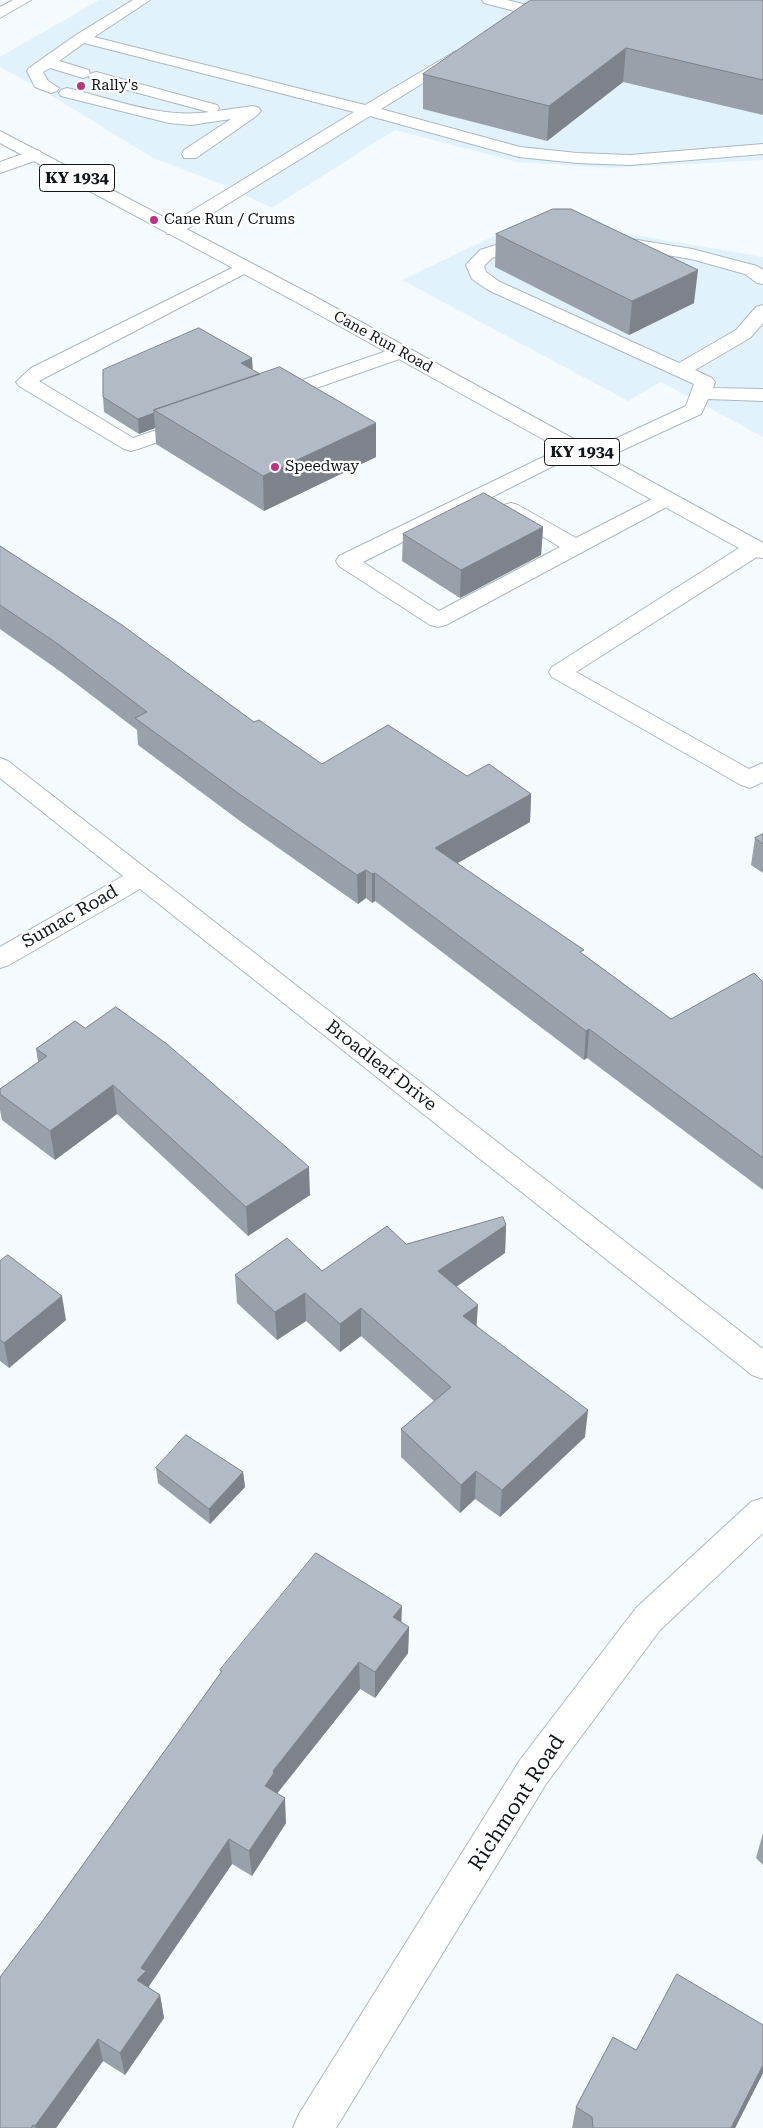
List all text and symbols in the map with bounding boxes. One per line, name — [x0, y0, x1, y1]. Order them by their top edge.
place label: Rally's — [91, 77, 138, 95]
marker: Rally's — [75, 80, 87, 92]
road number: KY 1934 — [40, 164, 114, 192]
place label: Cane Run / Crums — [164, 211, 295, 229]
marker: Cane Run / Crums — [148, 214, 160, 226]
street label: Cane Run Road — [330, 307, 436, 377]
road number: KY 1934 — [544, 438, 620, 466]
place label: Speedway — [285, 458, 359, 476]
marker: Speedway — [269, 461, 281, 473]
street label: Sumac Road — [18, 881, 122, 953]
street label: Broadleaf Drive — [321, 1016, 441, 1116]
street label: Richmont Road — [464, 1730, 570, 1876]

